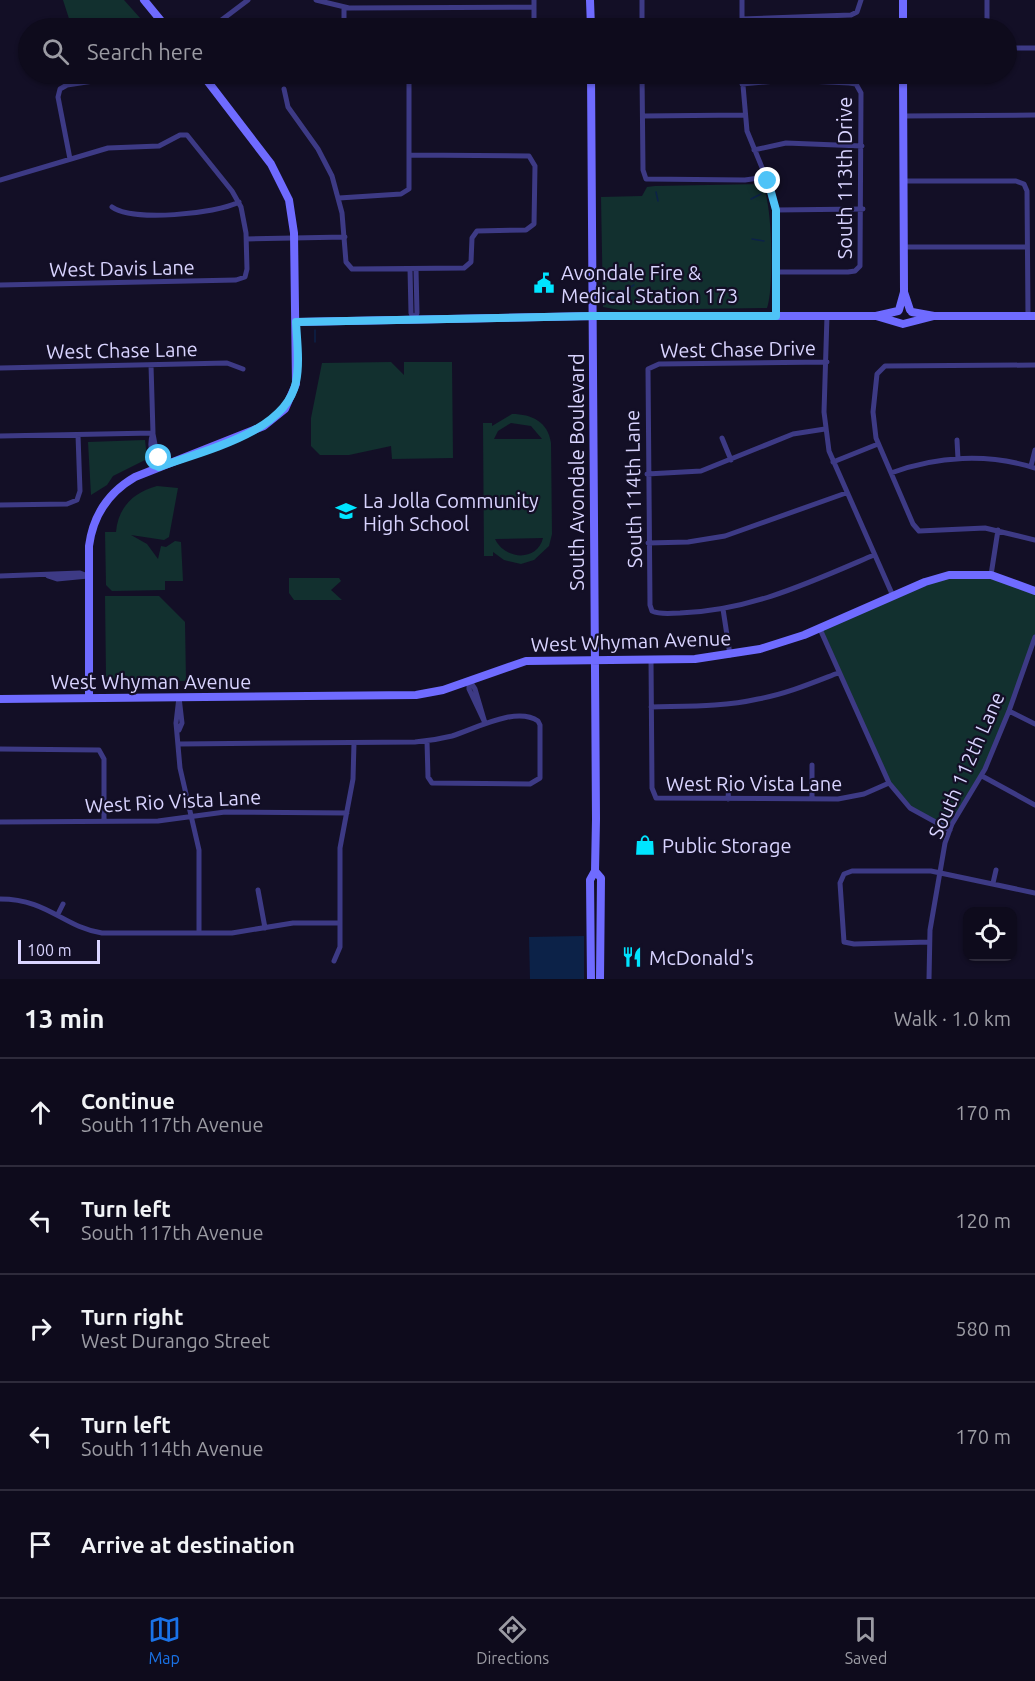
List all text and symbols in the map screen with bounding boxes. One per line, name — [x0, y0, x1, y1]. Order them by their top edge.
search box — [18, 18, 1017, 84]
icon: search — [39, 35, 72, 68]
text: Search here — [87, 39, 203, 64]
street label: South 113th Drive — [833, 97, 856, 259]
route end — [754, 167, 780, 193]
street label: West Davis Lane — [49, 255, 195, 281]
place label: Avondale Fire & Medical Station 173 — [561, 261, 738, 307]
public building icon: Avondale Fire & Medical Station 173 — [532, 271, 556, 295]
street label: West Chase Drive — [660, 336, 816, 362]
street label: West Chase Lane — [46, 337, 198, 363]
street label: South Avondale Boulevard — [565, 353, 588, 591]
street label: South 114th Lane — [620, 410, 646, 568]
route start — [145, 444, 171, 470]
place label: La Jolla Community High School — [363, 489, 539, 535]
school or university icon: La Jolla Community High School — [334, 499, 358, 523]
street label: West Whyman Avenue — [530, 626, 732, 656]
street label: West Whyman Avenue — [51, 670, 251, 693]
street label: South 112th Lane — [923, 688, 1009, 842]
street label: West Rio Vista Lane — [666, 772, 842, 795]
street label: West Rio Vista Lane — [84, 785, 262, 817]
shop icon: Public Storage — [633, 833, 657, 857]
place label: Public Storage — [662, 834, 791, 857]
map controls — [963, 907, 1017, 961]
button: locate — [963, 907, 1017, 961]
scale bar — [18, 937, 100, 965]
text: 100 m — [27, 941, 72, 959]
restaurant icon: McDonald's — [620, 945, 644, 969]
place label: McDonald's — [649, 946, 754, 969]
text: 13 min — [24, 1004, 104, 1033]
text: Walk · 1.0 km — [894, 1007, 1011, 1030]
text: Continue — [81, 1088, 175, 1113]
icon: ahead — [24, 1096, 57, 1129]
text: 170 m — [955, 1101, 1011, 1124]
text: South 117th Avenue — [81, 1113, 264, 1136]
text: Turn left — [81, 1196, 171, 1221]
icon: left — [24, 1204, 57, 1237]
text: 120 m — [955, 1209, 1011, 1232]
text: South 117th Avenue — [81, 1221, 264, 1244]
text: Turn right — [81, 1304, 183, 1329]
icon: right — [24, 1312, 57, 1345]
text: 580 m — [955, 1317, 1011, 1340]
text: West Durango Street — [81, 1329, 270, 1352]
text: Turn left — [81, 1412, 171, 1437]
icon: left — [24, 1420, 57, 1453]
text: 170 m — [955, 1425, 1011, 1448]
text: South 114th Avenue — [81, 1437, 264, 1460]
icon: arrive — [24, 1528, 57, 1561]
text: Arrive at destination — [81, 1532, 295, 1557]
tab: Map — [148, 1613, 181, 1667]
tab: Directions — [476, 1613, 549, 1667]
tab: Saved — [845, 1613, 887, 1667]

